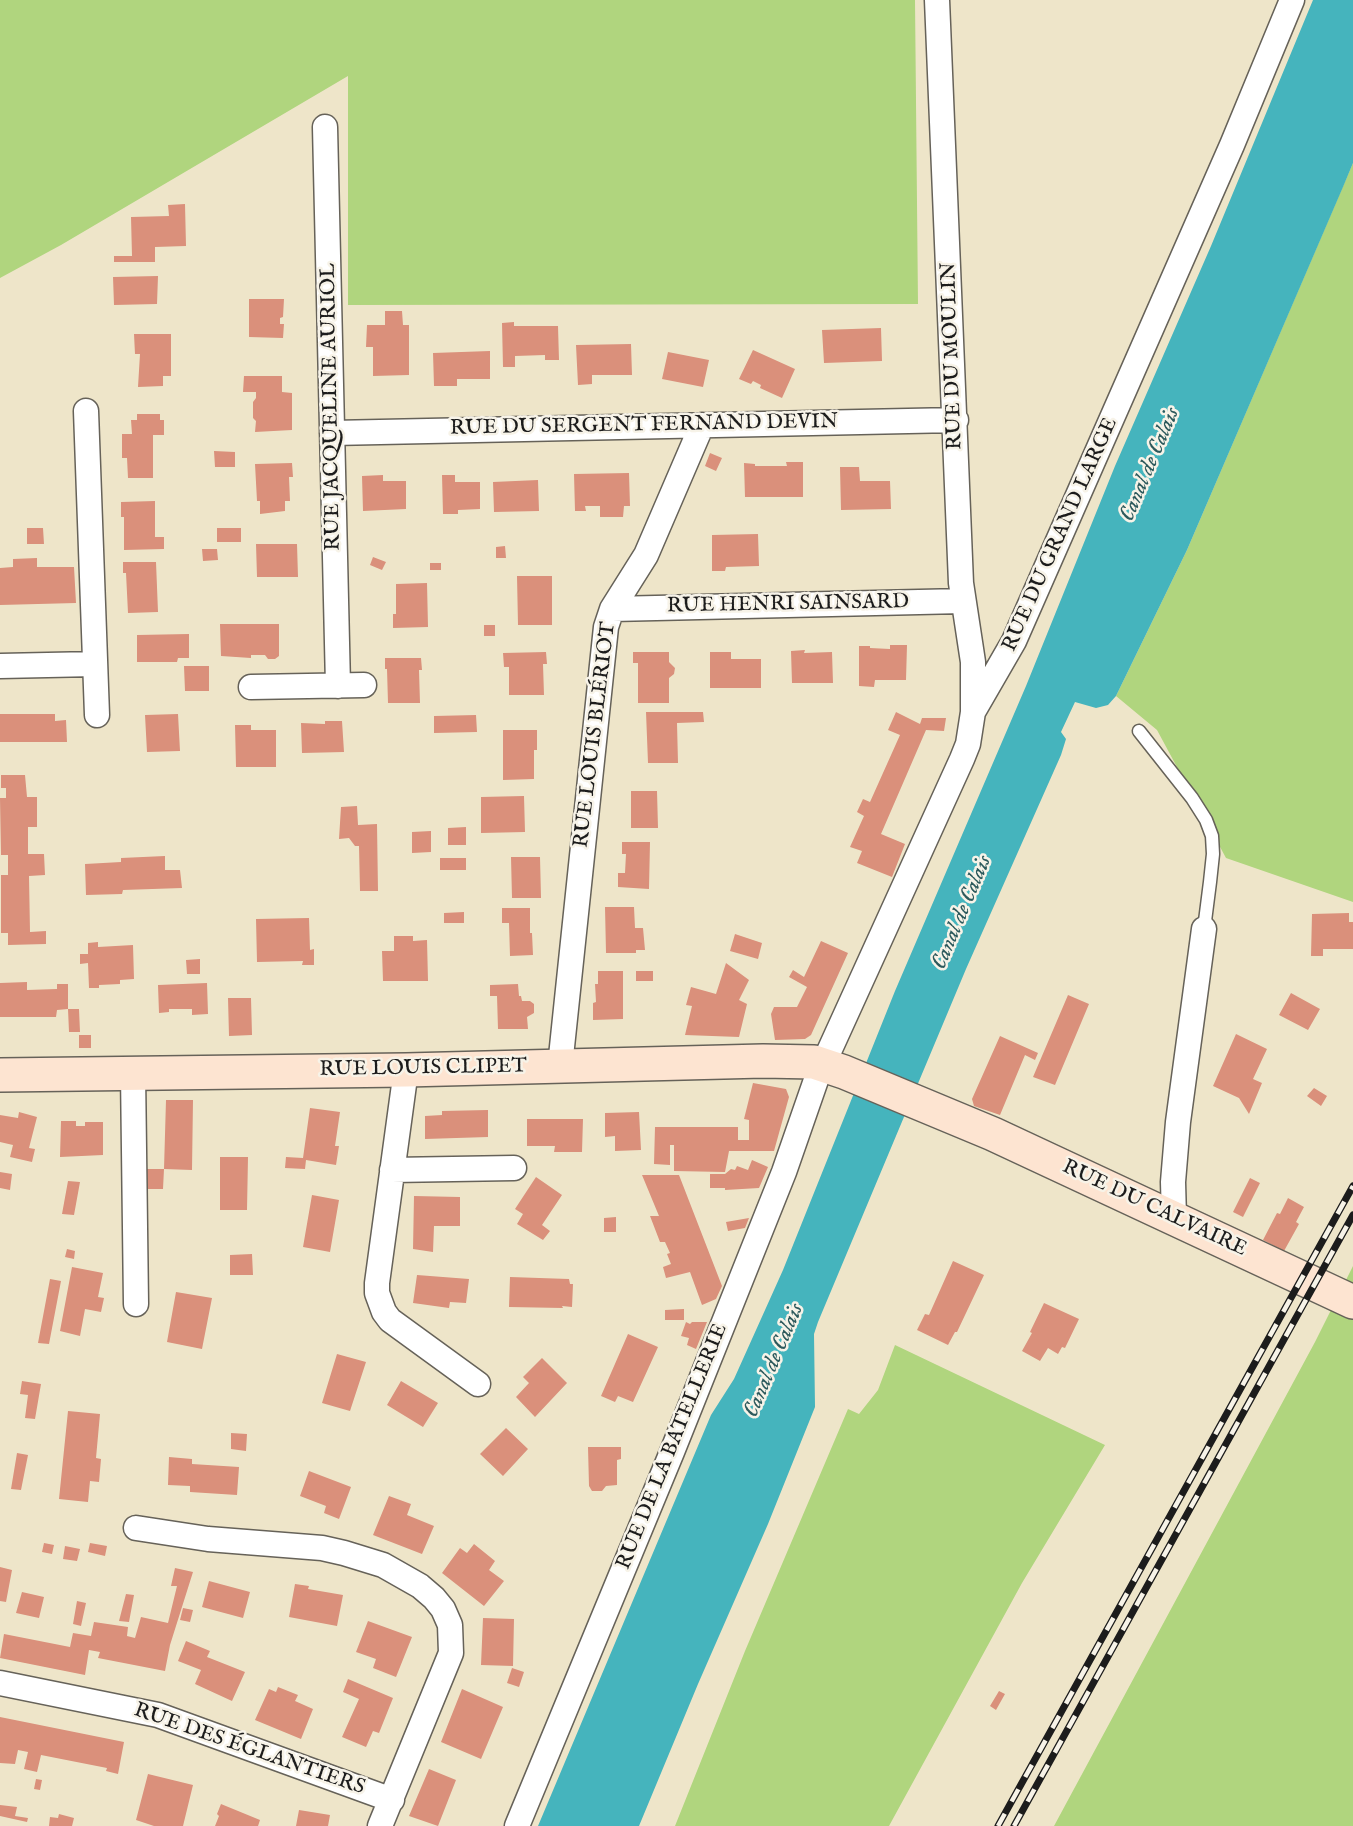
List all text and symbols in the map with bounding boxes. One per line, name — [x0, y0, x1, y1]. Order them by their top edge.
street label: RUE DU MOULIN — [937, 262, 969, 450]
street label: RUE JACQUELINE AURIOL — [317, 263, 347, 551]
water label: Canal de Calais — [1115, 404, 1187, 526]
street label: RUE DU SERGENT FERNAND DEVIN — [450, 410, 838, 442]
street label: RUE DU GRAND LARGE — [998, 414, 1124, 656]
street label: RUE HENRI SAINSARD — [667, 590, 909, 620]
street label: RUE LOUIS BLÉRIOT — [570, 621, 622, 849]
water label: Canal de Calais — [927, 852, 999, 974]
street label: RUE LOUIS CLIPET — [319, 1055, 527, 1083]
street label: RUE DU CALVAIRE — [1058, 1155, 1250, 1263]
water label: Canal de Calais — [739, 1300, 811, 1422]
street label: RUE DE LA BATELLERIE — [612, 1320, 734, 1574]
street label: RUE DES ÉGLANTIERS — [130, 1699, 368, 1801]

